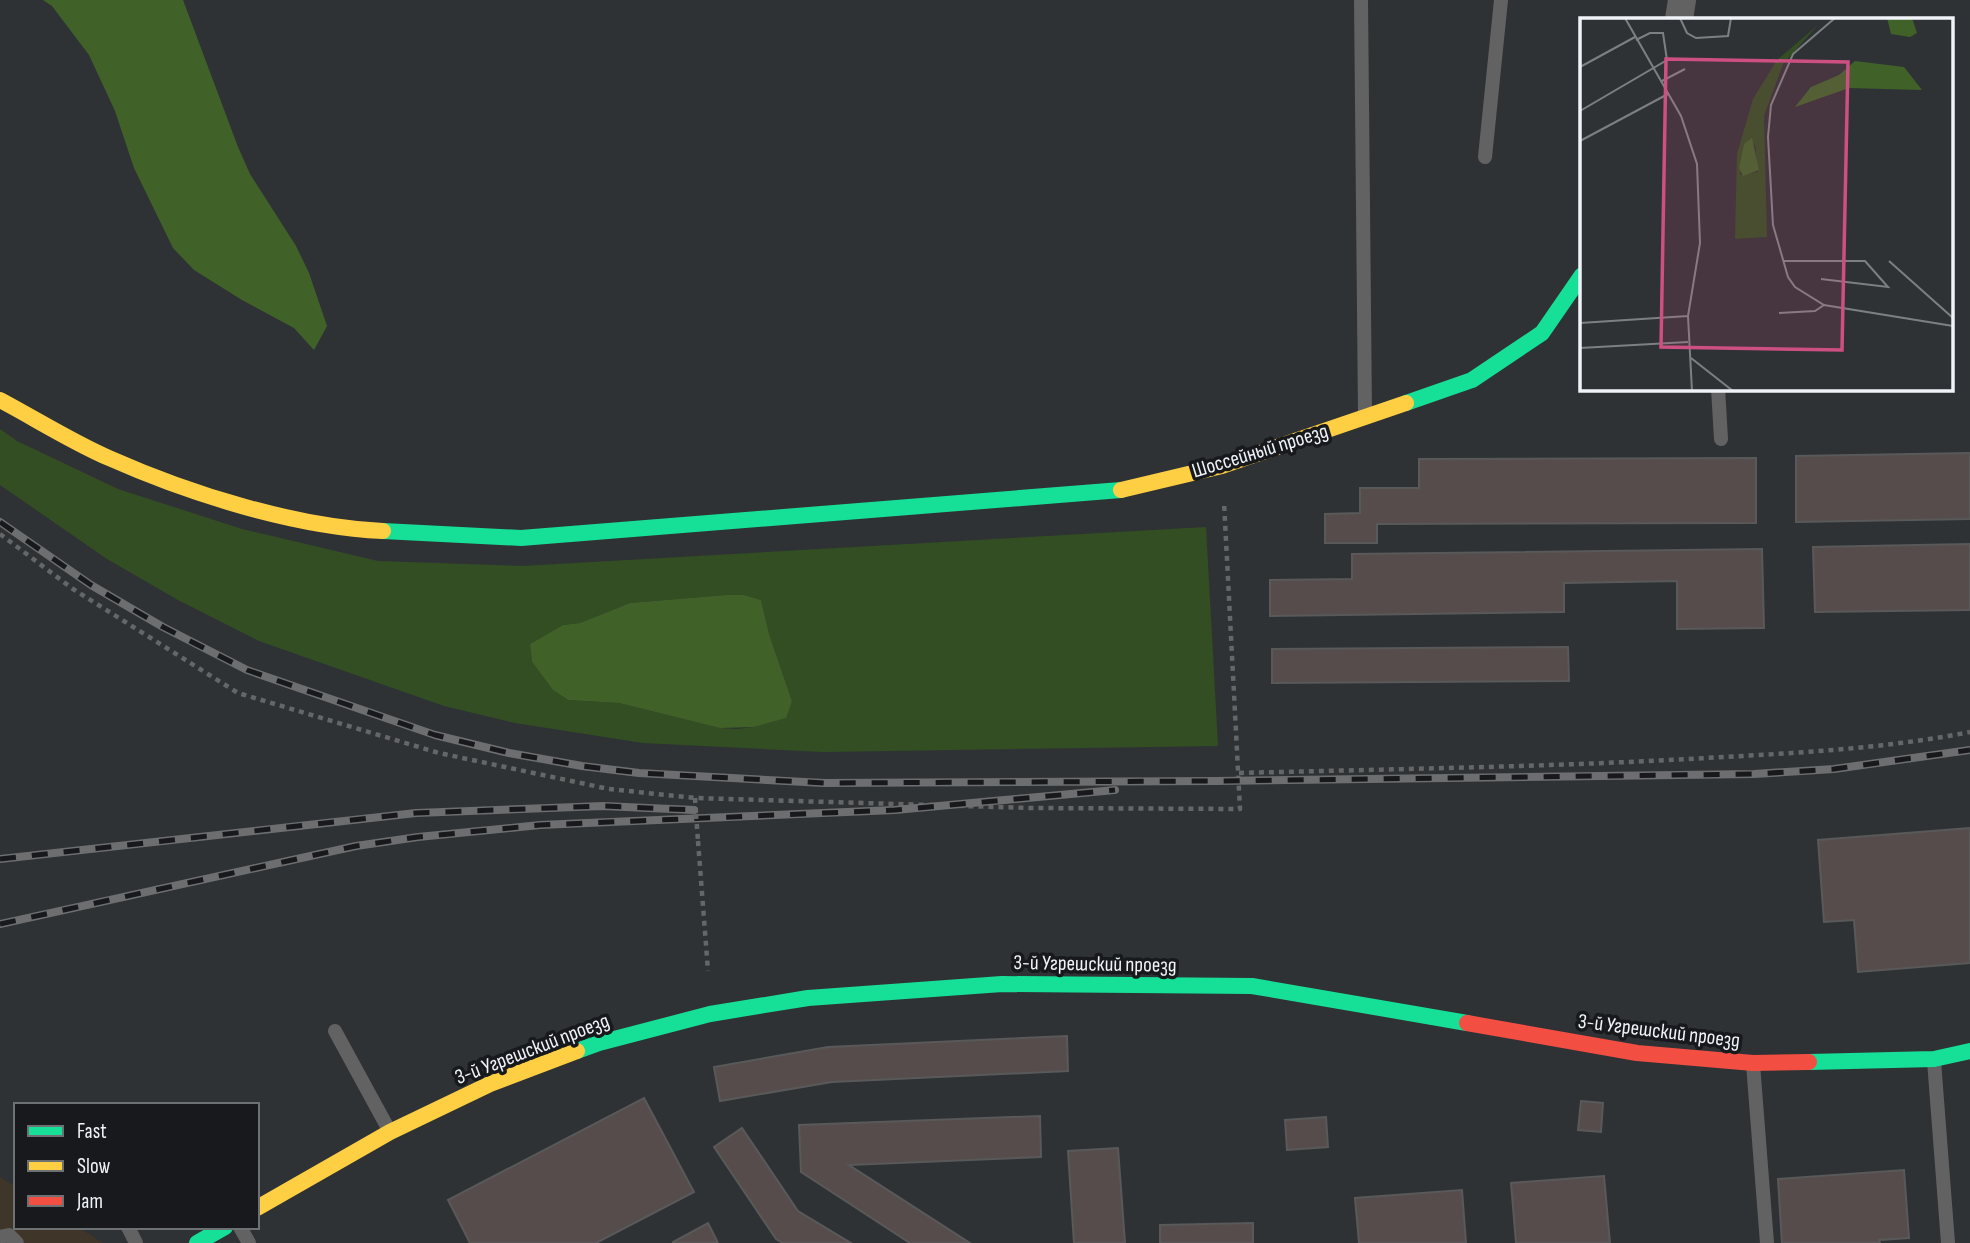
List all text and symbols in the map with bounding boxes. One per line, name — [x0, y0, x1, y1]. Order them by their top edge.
inset map — [1580, 18, 1952, 390]
street label: Шоссейный проезд — [1189, 418, 1331, 484]
street label: 3-й Угрешский проезд — [1013, 950, 1177, 978]
street label: 3-й Угрешский проезд — [451, 1008, 613, 1090]
street label: 3-й Угрешский проезд — [1576, 1009, 1742, 1053]
legend — [14, 1103, 259, 1229]
text: Fast — [77, 1119, 107, 1144]
text: Slow — [77, 1154, 111, 1179]
text: Jam — [76, 1189, 103, 1214]

